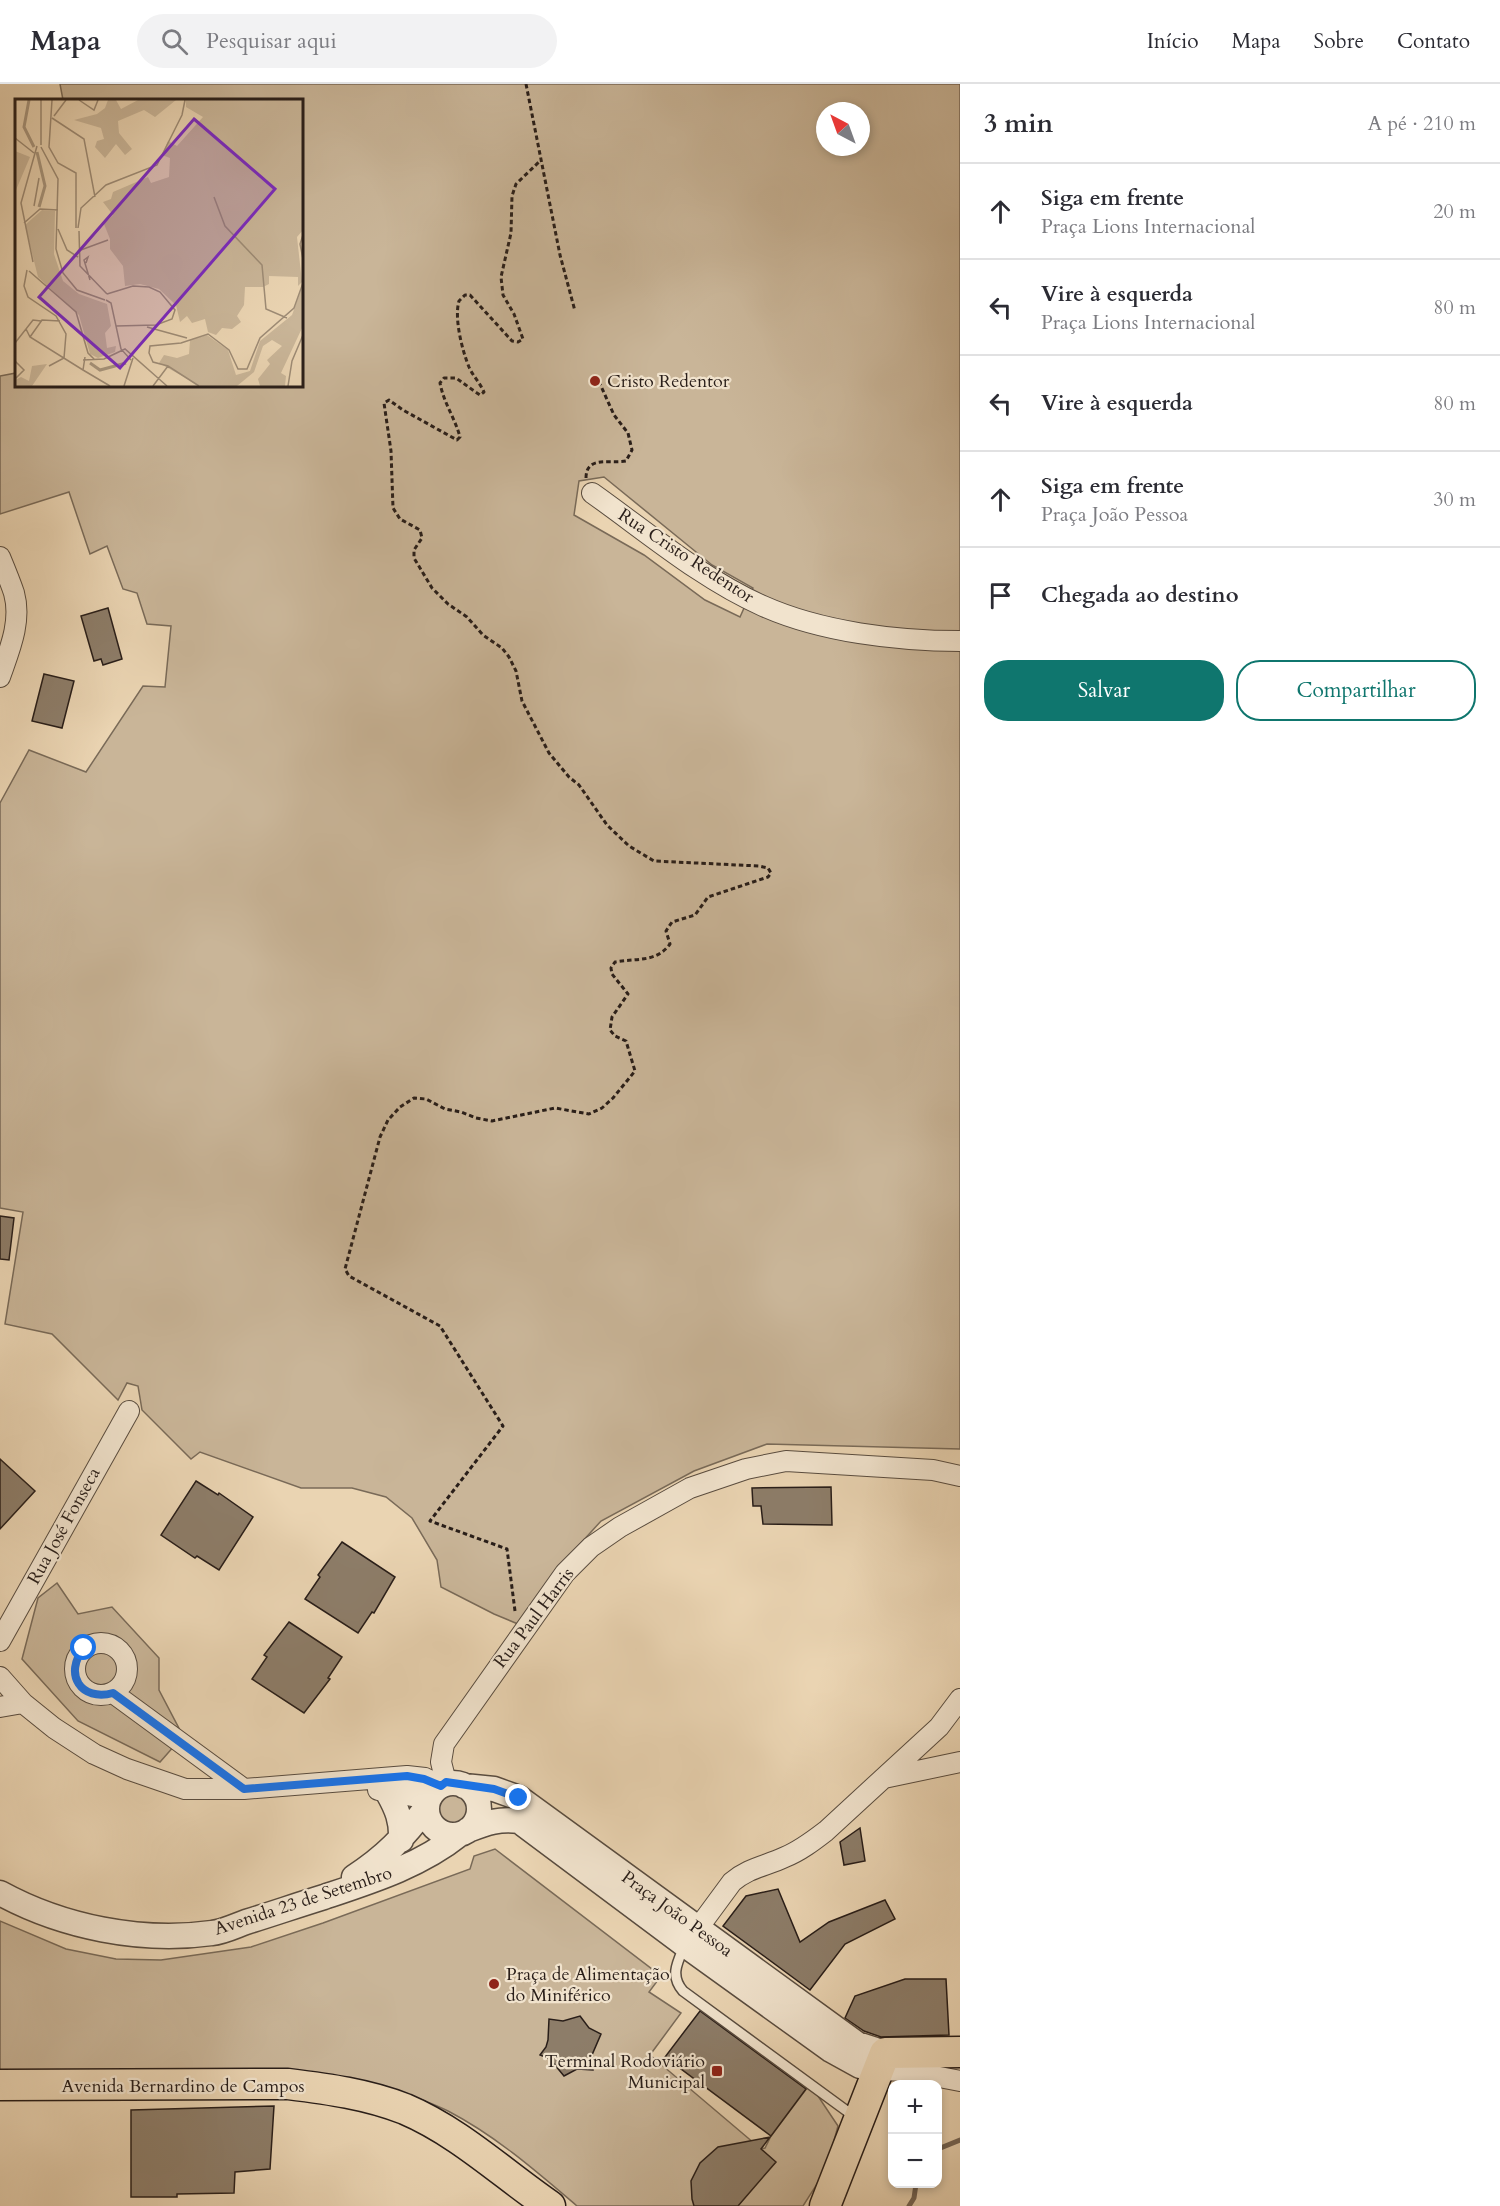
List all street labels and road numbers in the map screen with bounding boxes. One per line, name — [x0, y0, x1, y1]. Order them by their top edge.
street label: Rua Cristo Redentor — [613, 503, 759, 610]
street label: Rua José Fonseca — [22, 1463, 107, 1589]
street label: Rua Paul Harris — [488, 1563, 580, 1673]
street label: Avenida 23 de Setembro — [211, 1860, 395, 1942]
street label: Praça João Pessoa — [616, 1865, 738, 1963]
street label: Avenida Bernardino de Campos — [61, 2074, 305, 2099]

